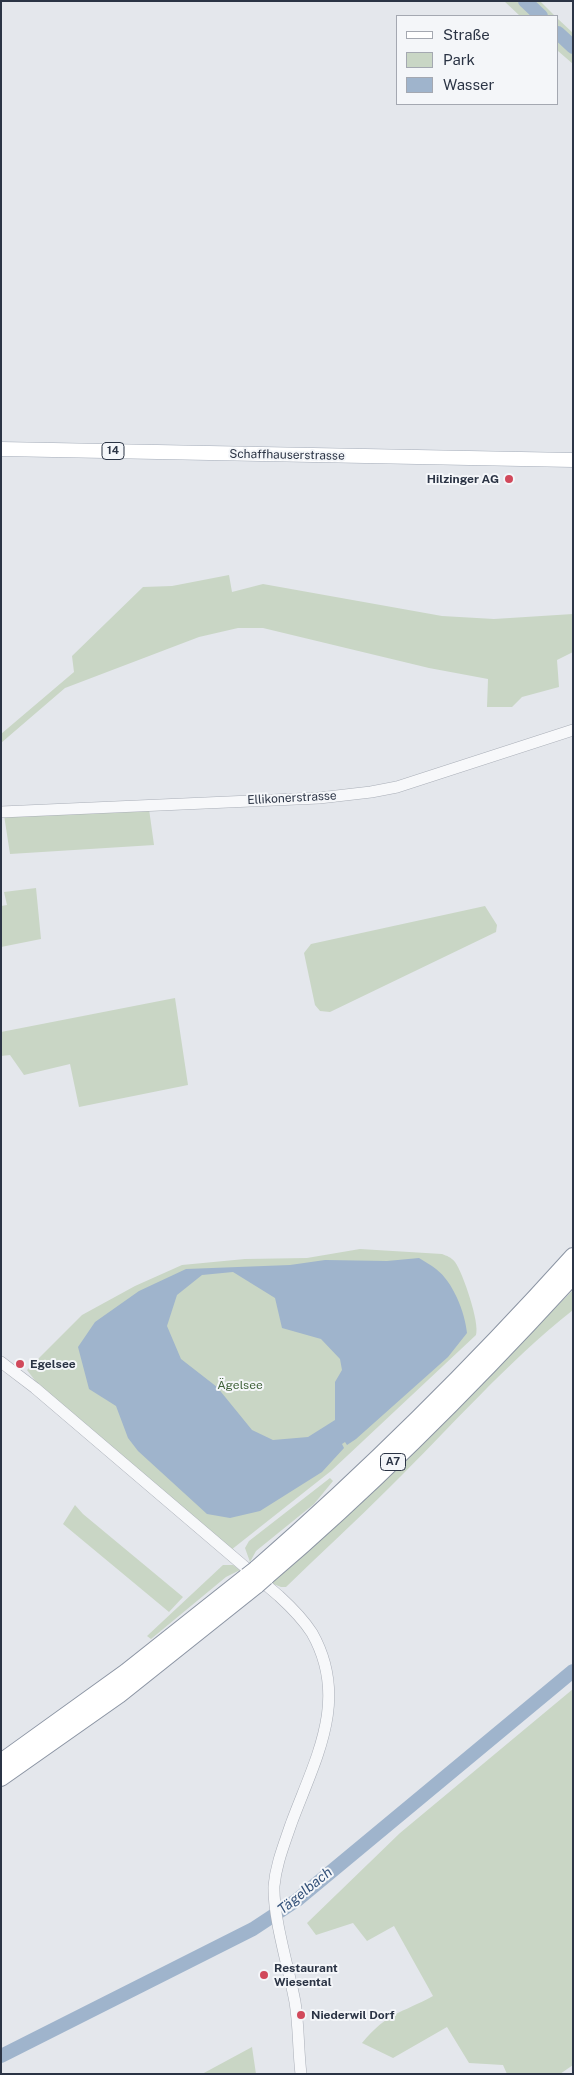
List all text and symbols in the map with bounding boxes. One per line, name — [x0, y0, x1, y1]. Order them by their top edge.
legend — [396, 15, 559, 105]
text: Straße — [443, 26, 490, 43]
text: Park — [443, 51, 475, 68]
text: Wasser — [443, 76, 494, 93]
road number: 14 — [102, 442, 124, 460]
street label: Schaffhauserstrasse — [229, 447, 345, 463]
place label: Hilzinger AG — [427, 472, 499, 486]
marker: Hilzinger AG — [503, 473, 515, 485]
street label: Ellikonerstrasse — [247, 788, 337, 808]
place label: Egelsee — [30, 1357, 76, 1371]
marker: Egelsee — [14, 1358, 26, 1370]
park label: Ägelsee — [217, 1378, 263, 1392]
road number: A7 — [380, 1454, 406, 1470]
water label: Tägelbach — [274, 1864, 336, 1918]
place label: Restaurant Wiesental — [274, 1961, 338, 1989]
marker: Restaurant Wiesental — [258, 1969, 270, 1981]
place label: Niederwil Dorf — [311, 2008, 395, 2022]
marker: Niederwil Dorf — [295, 2009, 307, 2021]

